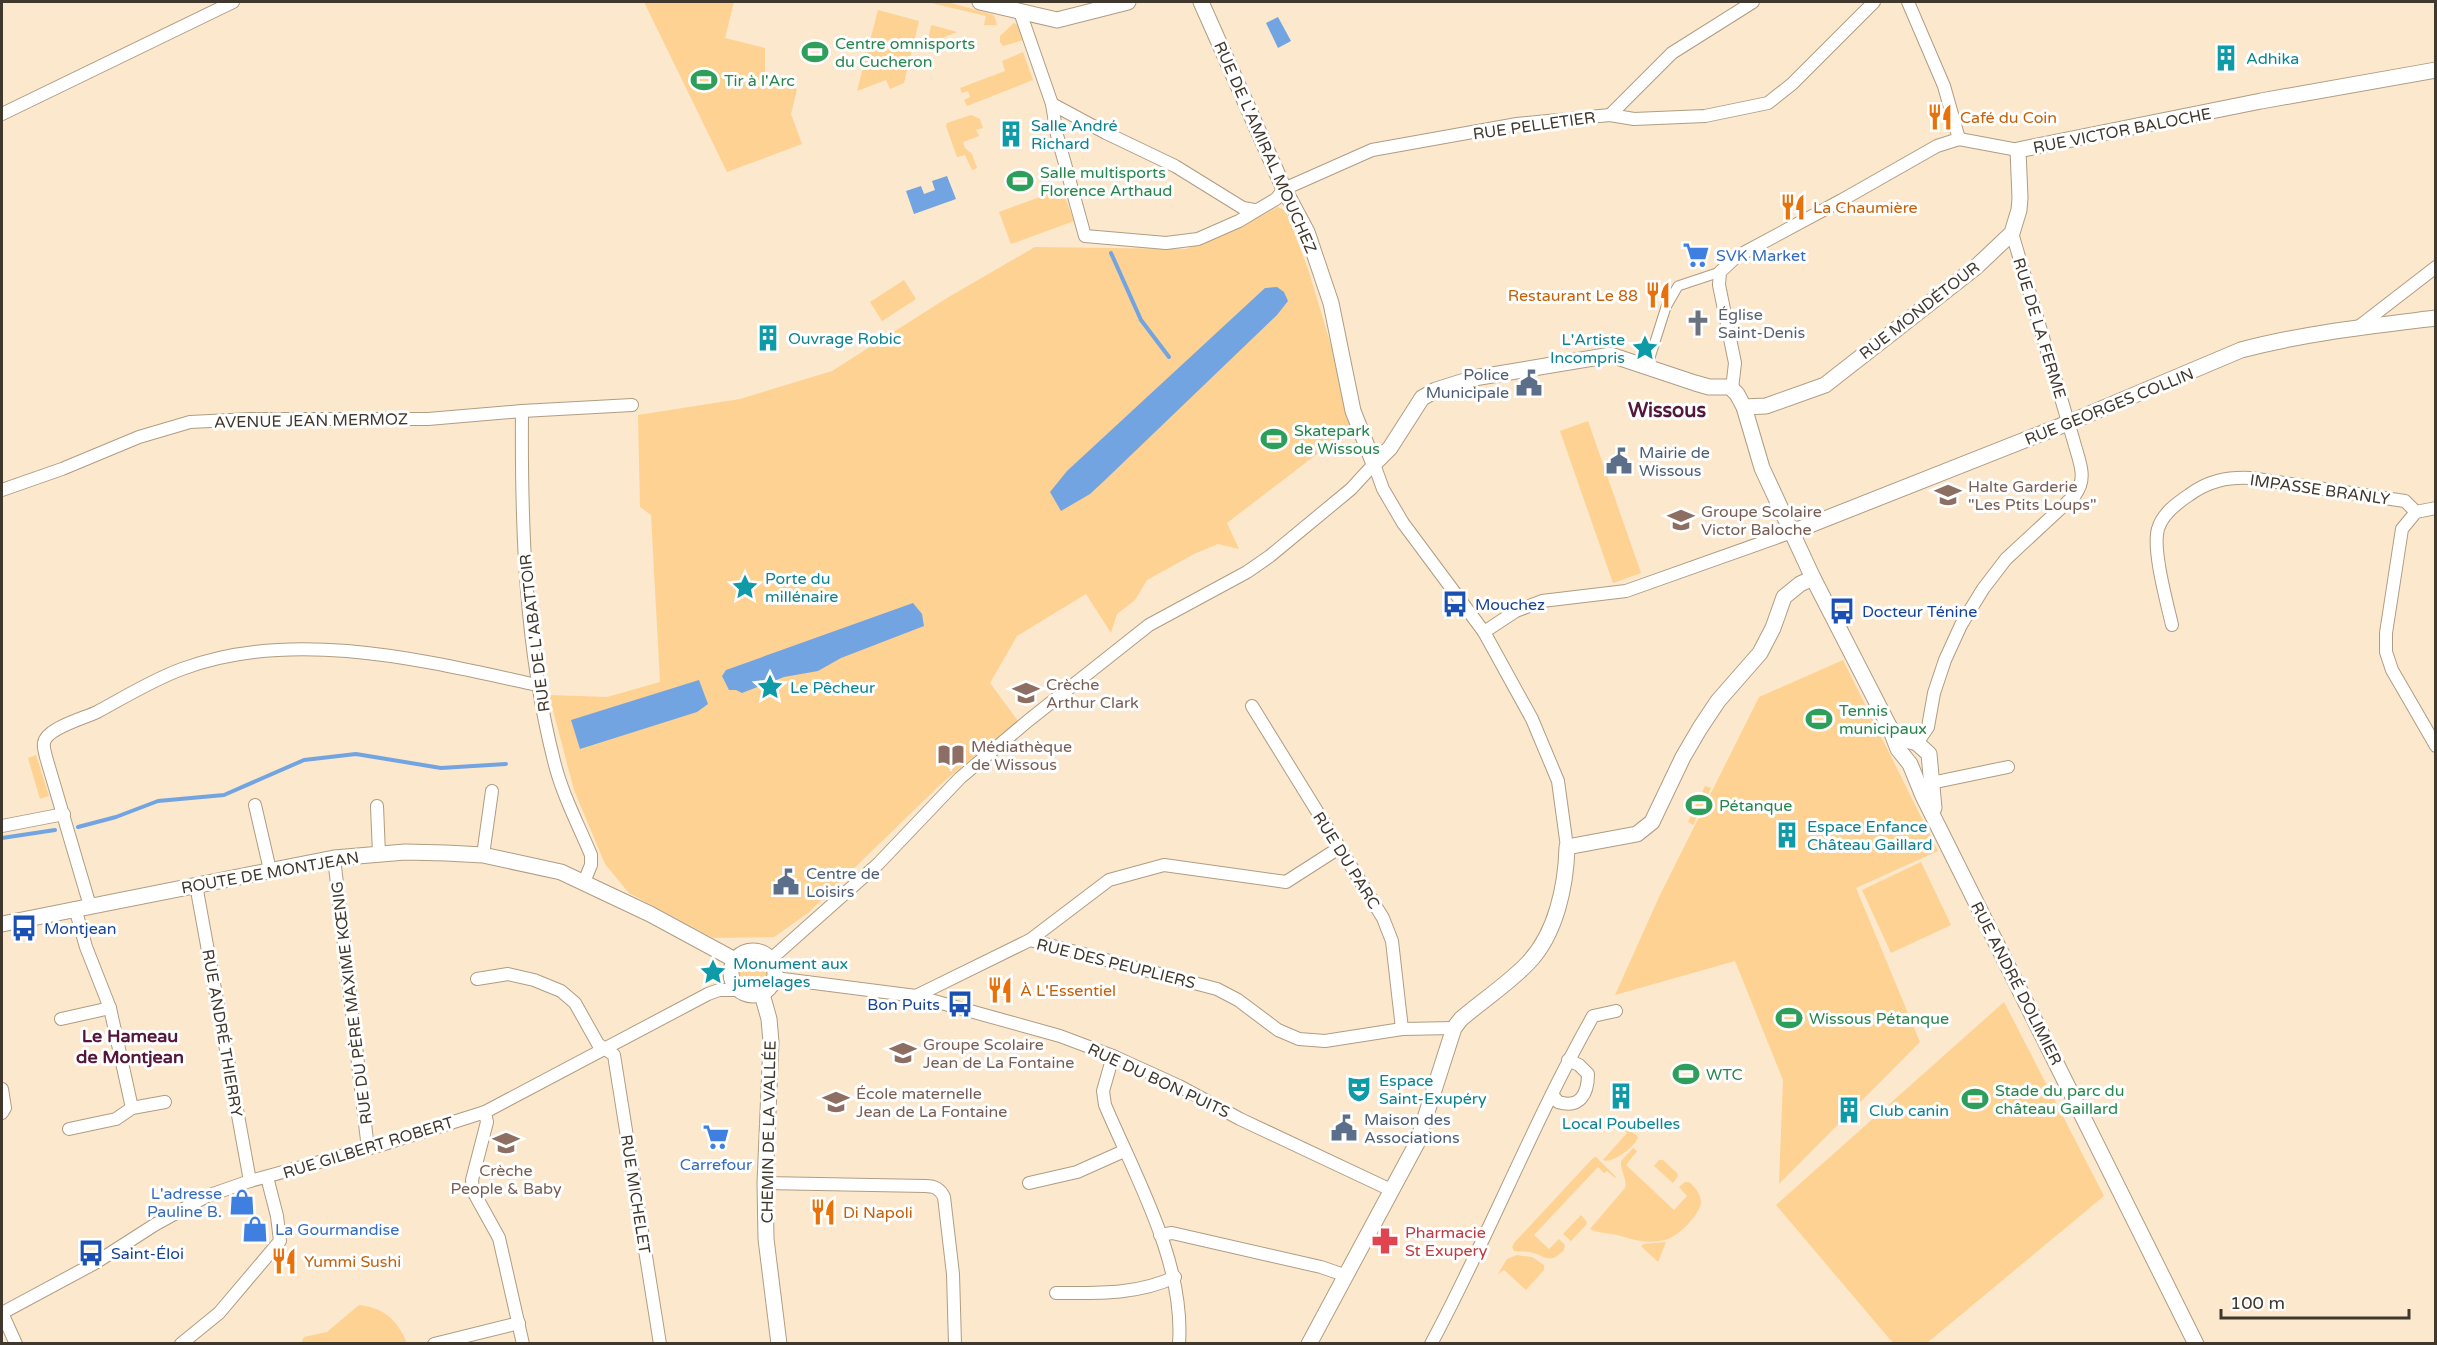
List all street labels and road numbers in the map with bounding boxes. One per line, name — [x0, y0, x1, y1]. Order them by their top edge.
street label: RUE DE L'AMIRAL MOUCHEZ — [1209, 38, 1321, 256]
street label: RUE VICTOR BALOCHE — [2031, 104, 2213, 158]
street label: RUE PELLETIER — [1472, 108, 1597, 144]
street label: RUE DE LA FERME — [2008, 255, 2070, 401]
street label: RUE MONDÉTOUR — [1855, 258, 1984, 364]
street label: RUE GEORGES COLLIN — [2022, 364, 2197, 450]
street label: AVENUE JEAN MERMOZ — [214, 409, 408, 433]
street label: IMPASSE BRANLY — [2248, 470, 2391, 510]
street label: RUE DE L'ABATTOIR — [515, 553, 555, 713]
street label: RUE DU PARC — [1308, 808, 1384, 913]
street label: ROUTE DE MONTJEAN — [180, 847, 361, 899]
street label: RUE DU PÈRE MAXIME KŒNIG — [327, 880, 377, 1126]
street label: RUE ANDRÉ DOLIMIER — [1966, 898, 2066, 1069]
street label: RUE DES PEUPLIERS — [1034, 935, 1197, 993]
street label: RUE ANDRÉ THIERRY — [197, 948, 247, 1119]
street label: RUE DU BON PUITS — [1084, 1039, 1233, 1123]
street label: CHEMIN DE LA VALLÉE — [757, 1040, 781, 1224]
street label: RUE GILBERT ROBERT — [281, 1112, 456, 1183]
street label: RUE MICHELET — [616, 1133, 654, 1255]

